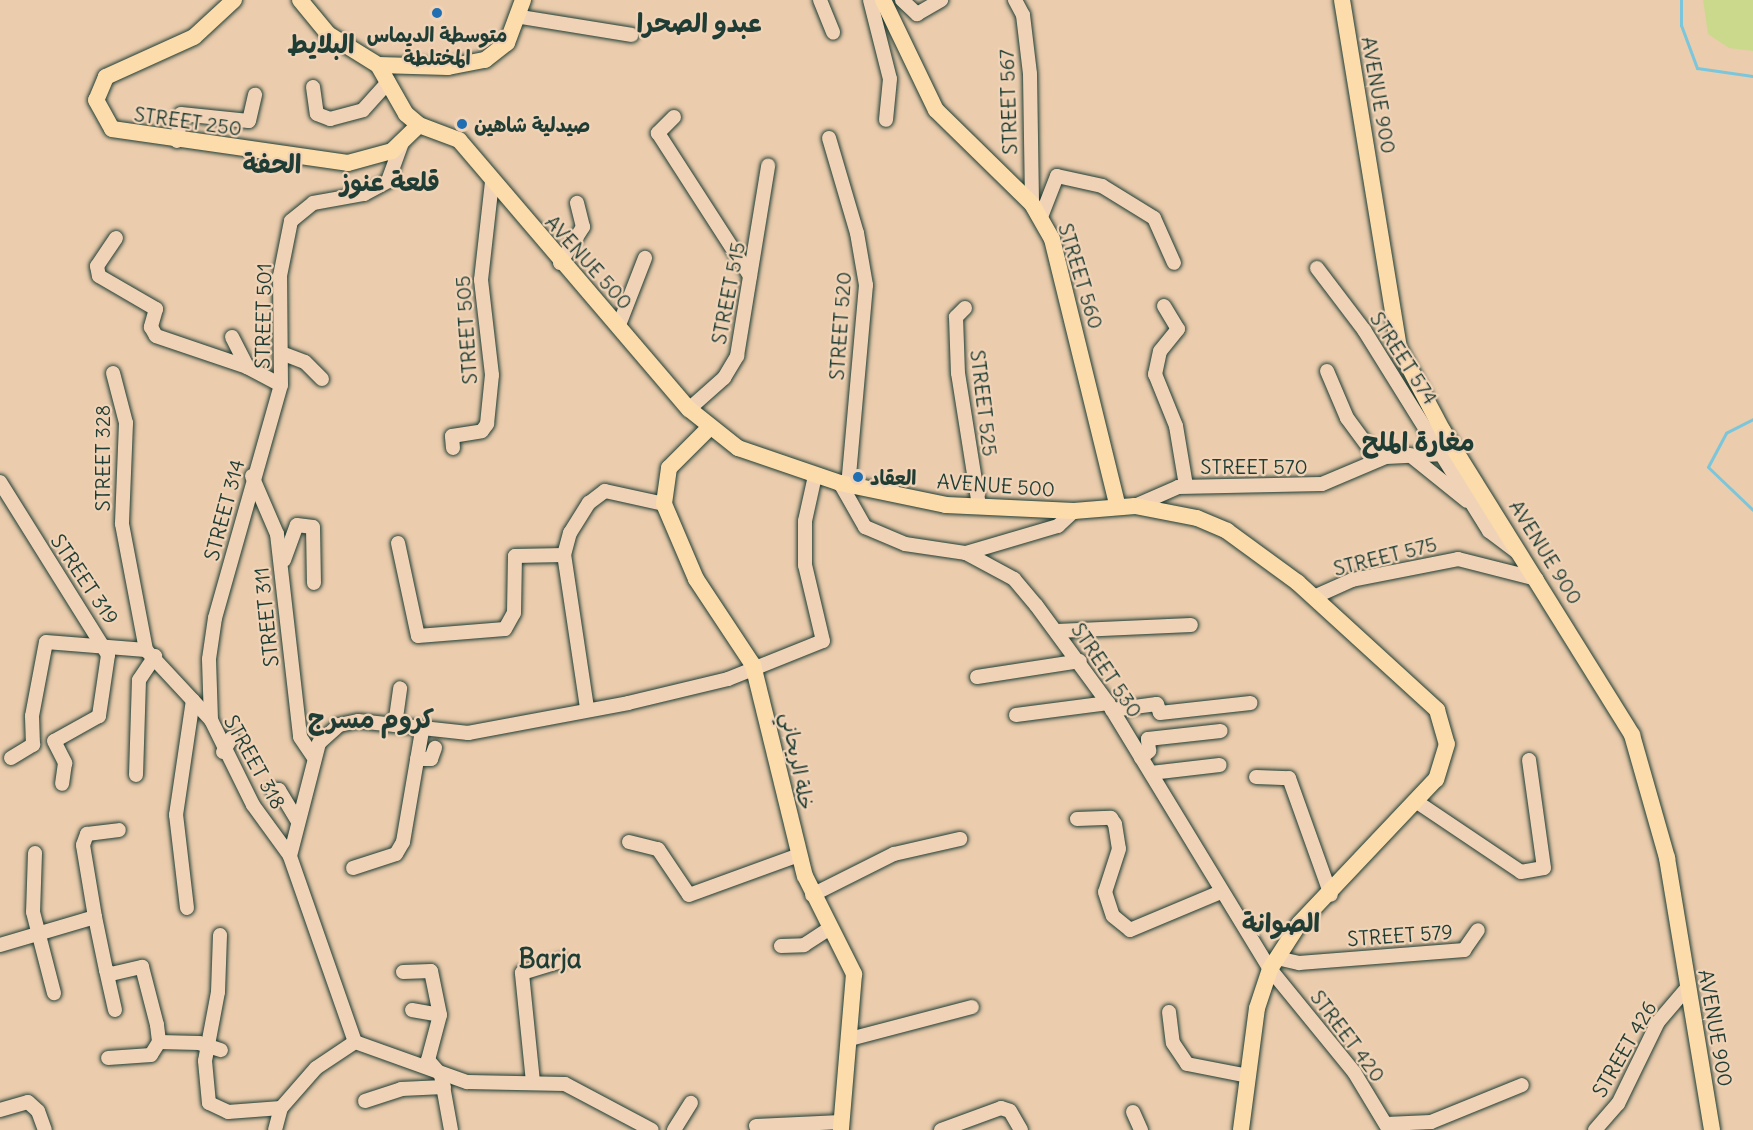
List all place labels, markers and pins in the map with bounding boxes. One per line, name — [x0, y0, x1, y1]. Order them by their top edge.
marker: متوسطة الديماس المختلطة — [430, 6, 444, 20]
place label: متوسطة الديماس المختلطة — [367, 22, 507, 69]
place label: صيدلية شاهين — [474, 112, 590, 136]
marker: صيدلية شاهين — [455, 117, 469, 131]
place label: العقاد — [870, 465, 916, 489]
marker: العقاد — [851, 470, 865, 484]

